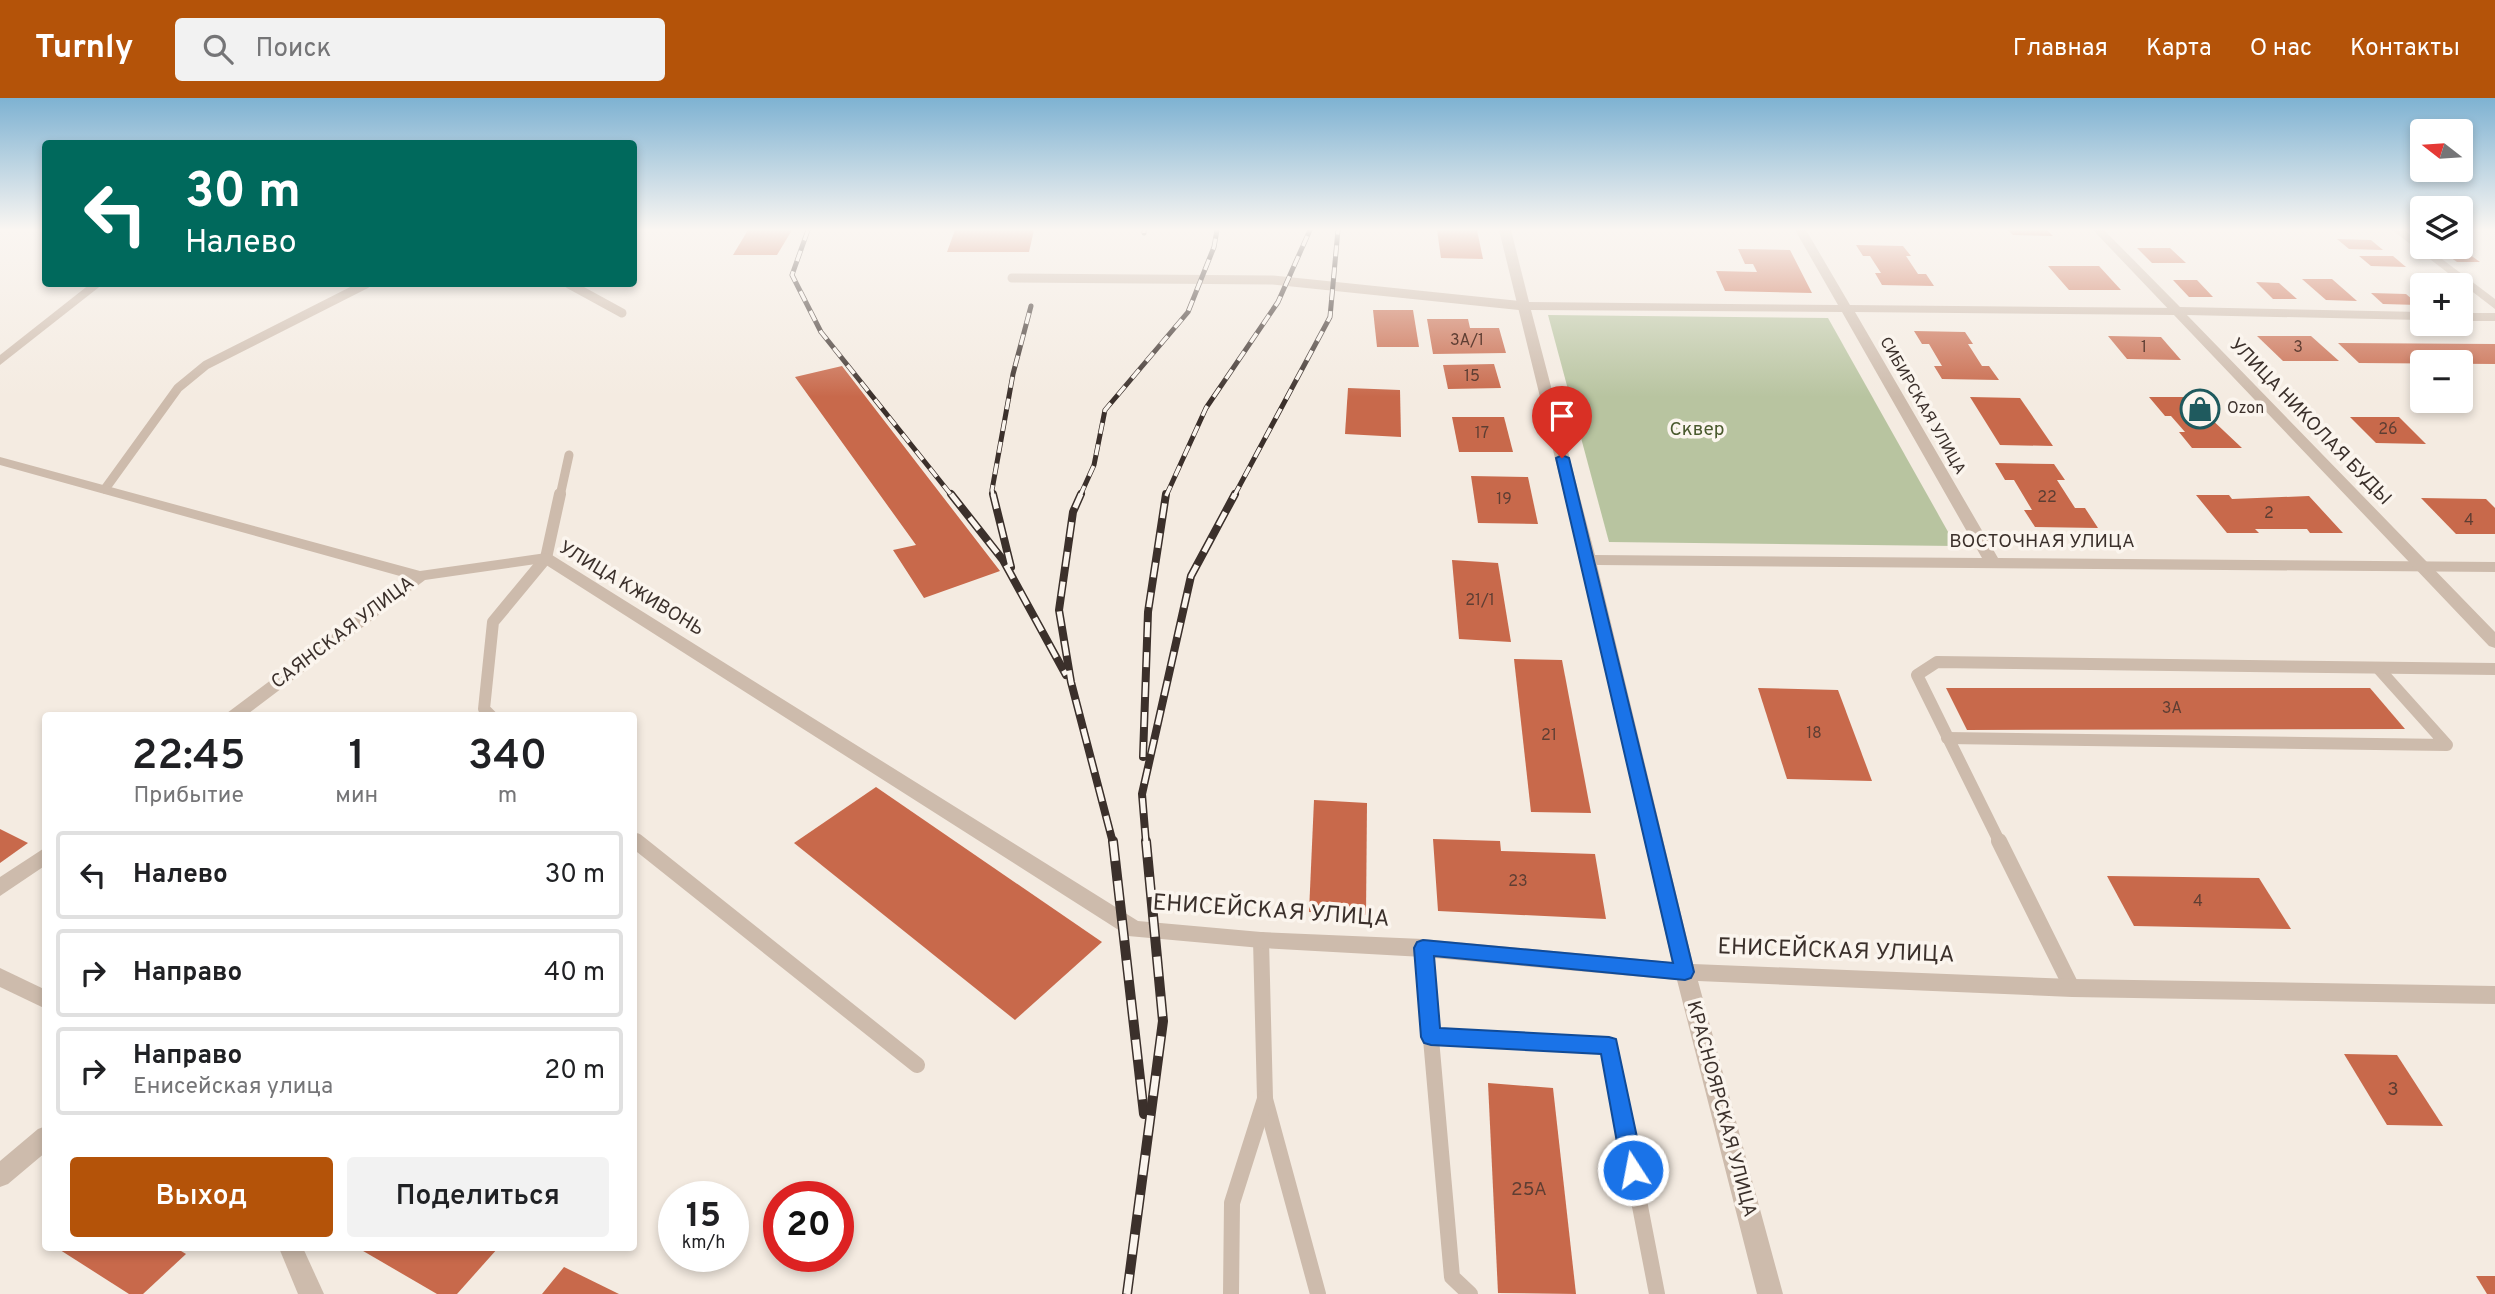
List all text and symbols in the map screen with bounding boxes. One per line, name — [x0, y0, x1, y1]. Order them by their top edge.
search box — [175, 18, 665, 81]
text: Turnly — [35, 28, 133, 70]
icon: search — [199, 30, 237, 68]
text: Поиск — [255, 33, 331, 66]
text: Главная — [2013, 34, 2108, 64]
text: Карта — [2146, 34, 2212, 64]
text: О нас — [2250, 34, 2312, 64]
text: Контакты — [2350, 34, 2460, 64]
north arrow — [2410, 119, 2473, 182]
map controls — [2410, 119, 2473, 413]
text: 30 m — [185, 163, 301, 225]
icon: left — [70, 168, 161, 259]
button: layers — [2410, 196, 2473, 259]
text: Налево — [185, 224, 297, 264]
button: + — [2410, 273, 2473, 336]
house number: 3А/1 — [1450, 331, 1484, 351]
street label: УЛИЦА НИКОЛАЯ БУДЫ — [2224, 333, 2396, 511]
street label: СИБИРСКАЯ УЛИЦА — [1874, 334, 1970, 478]
house number: 1 — [2141, 338, 2147, 358]
house number: 3 — [2293, 338, 2303, 358]
button: − — [2410, 350, 2473, 413]
house number: 15 — [1464, 367, 1480, 387]
pin — [1532, 386, 1592, 458]
shop icon: Ozon — [2179, 388, 2221, 430]
icon: arrive — [1543, 397, 1581, 435]
place label: Ozon — [2227, 399, 2264, 419]
park label: Сквер — [1670, 418, 1724, 442]
house number: 26 — [2378, 420, 2398, 440]
house number: 17 — [1475, 424, 1489, 444]
house number: 22 — [2037, 488, 2057, 508]
house number: 19 — [1496, 490, 1512, 510]
house number: 2 — [2264, 504, 2274, 524]
house number: 4 — [2464, 511, 2474, 531]
street label: ВОСТОЧНАЯ УЛИЦА — [1949, 530, 2135, 554]
street label: УЛИЦА КЖИВОНЬ — [554, 536, 708, 642]
street label: САЯНСКАЯ УЛИЦА — [267, 571, 419, 695]
house number: 21/1 — [1465, 591, 1495, 611]
house number: 3А — [2162, 699, 2182, 719]
house number: 18 — [1806, 724, 1822, 744]
house number: 21 — [1541, 726, 1557, 746]
text: 22:45 — [132, 731, 246, 784]
text: 1 — [349, 731, 365, 784]
text: 340 — [468, 731, 547, 784]
text: Прибытие — [133, 782, 244, 811]
text: мин — [335, 782, 378, 811]
text: m — [498, 782, 517, 811]
icon: left — [74, 856, 112, 894]
text: Налево — [133, 859, 228, 892]
text: 30 m — [545, 859, 605, 892]
house number: 23 — [1508, 872, 1528, 892]
street label: ЕНИСЕЙСКАЯ УЛИЦА — [1152, 887, 1391, 935]
house number: 4 — [2193, 892, 2203, 912]
street label: ЕНИСЕЙСКАЯ УЛИЦА — [1717, 931, 1955, 971]
icon: right — [74, 954, 112, 992]
text: Направо — [133, 957, 242, 990]
text: 40 m — [544, 957, 605, 990]
street label: КРАСНОЯРСКАЯ УЛИЦА — [1681, 998, 1761, 1220]
text: Направо — [133, 1040, 242, 1073]
icon: right — [74, 1052, 112, 1090]
text: 20 m — [544, 1055, 605, 1088]
text: Енисейская улица — [133, 1073, 333, 1102]
house number: 3 — [2387, 1078, 2399, 1102]
position arrow — [1596, 1133, 1670, 1207]
button: Выход — [70, 1157, 333, 1237]
button: Поделиться — [347, 1157, 609, 1237]
house number: 25А — [1511, 1178, 1547, 1202]
speed limit sign: 20 — [763, 1181, 854, 1272]
text: 15 — [686, 1195, 721, 1239]
text: km/h — [682, 1232, 725, 1255]

